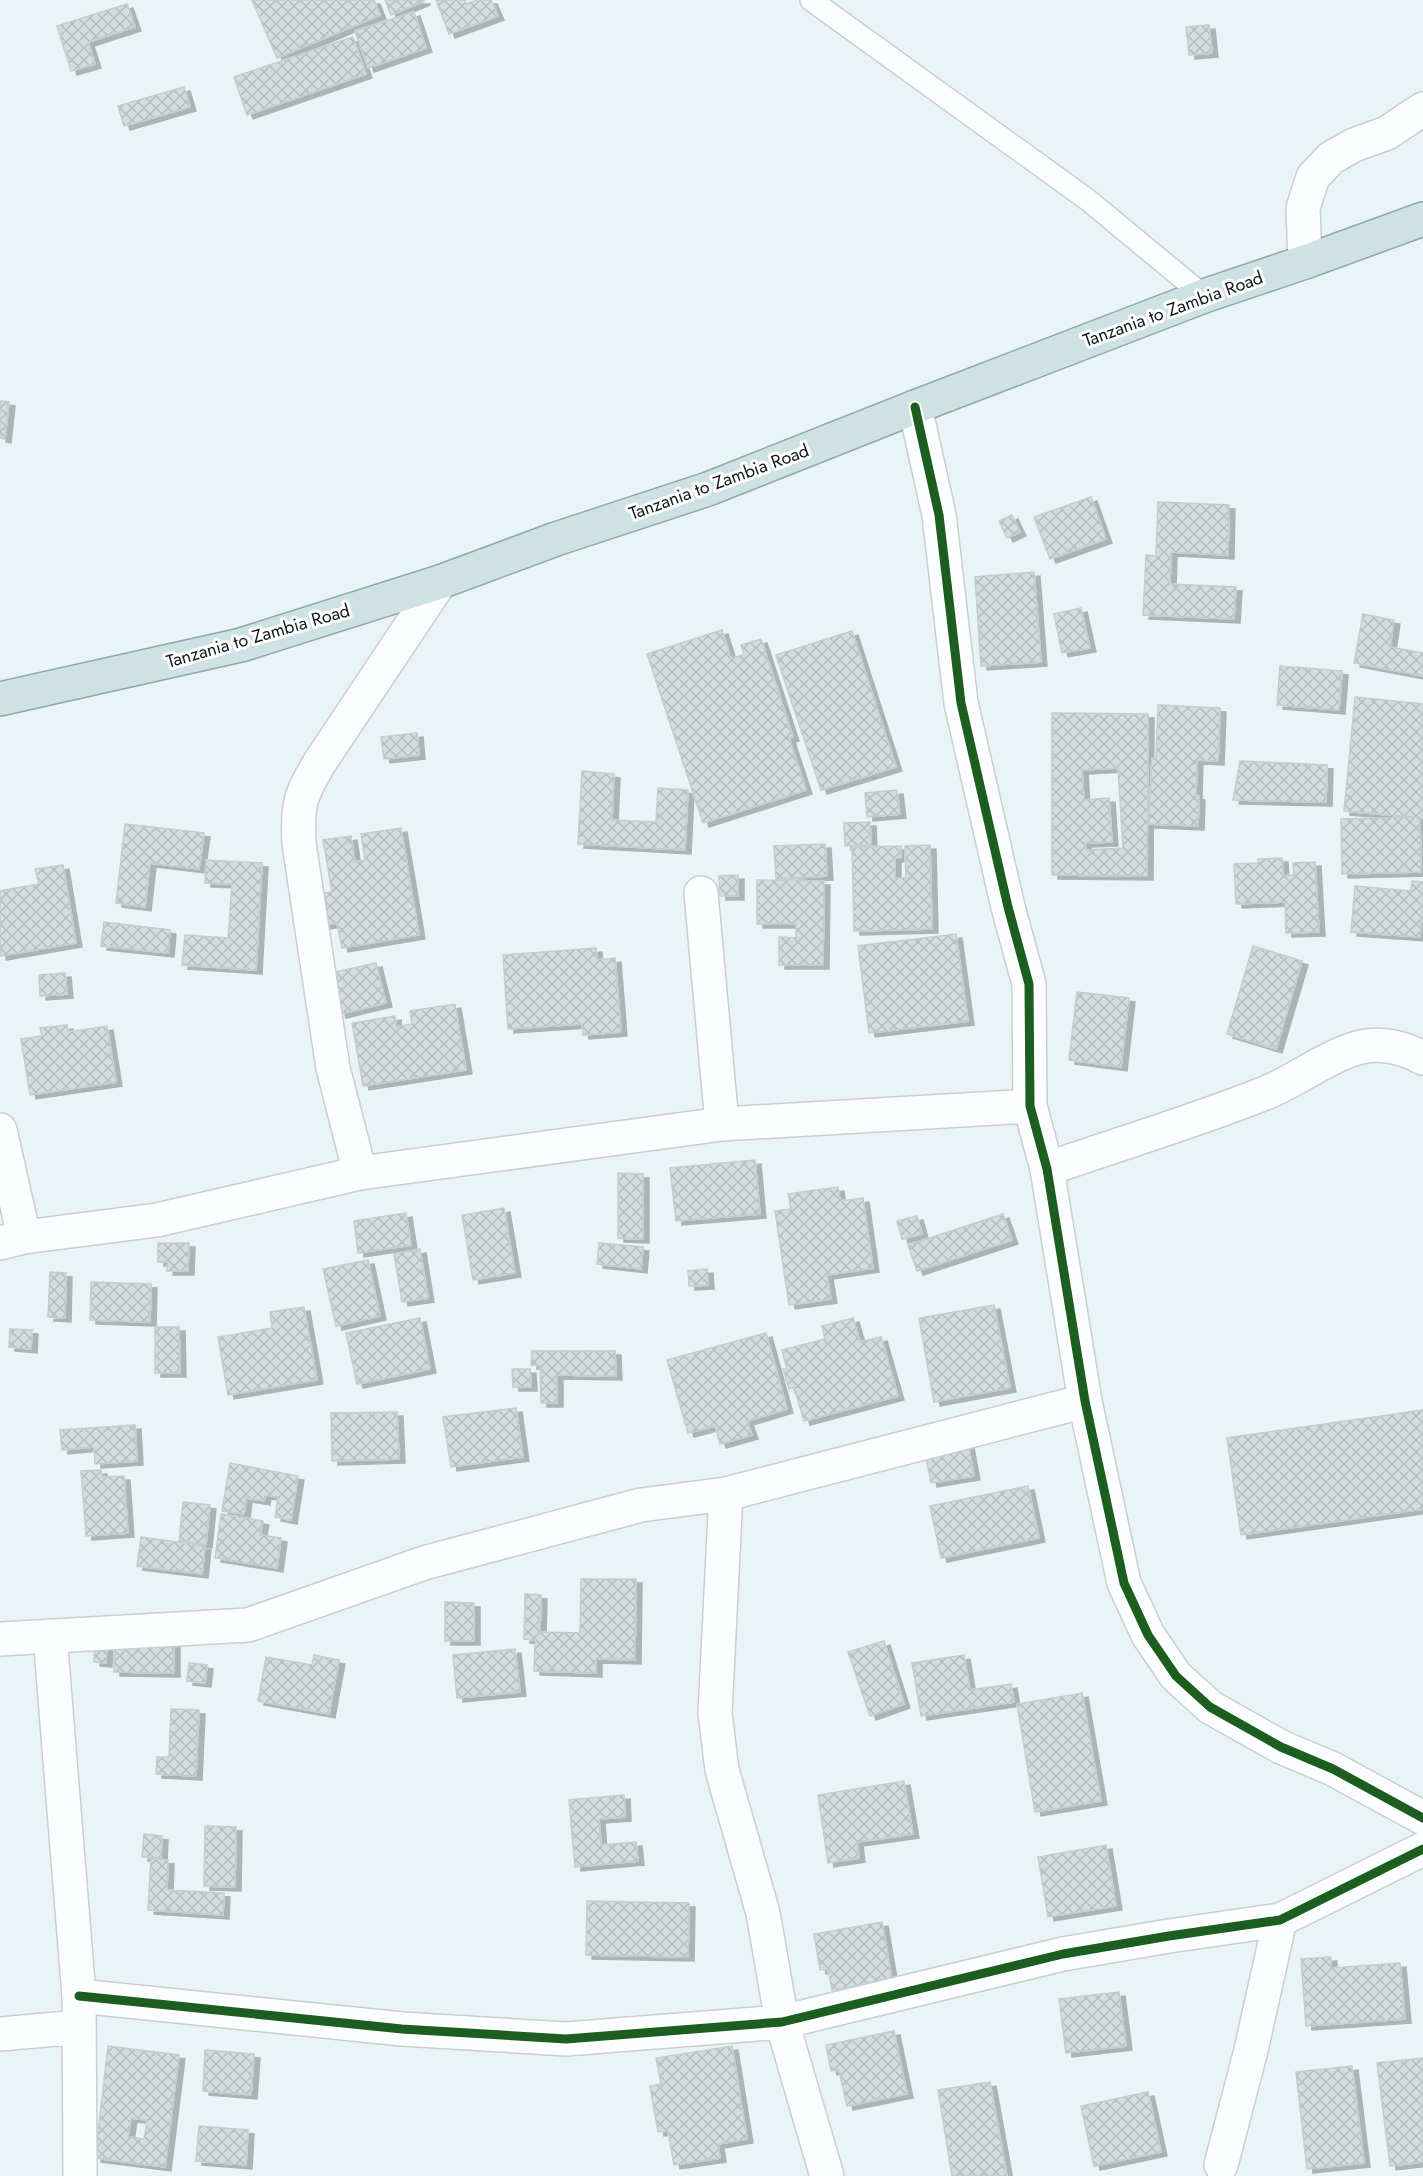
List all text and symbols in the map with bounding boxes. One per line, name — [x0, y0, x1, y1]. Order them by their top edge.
street label: Tanzania to Zambia Road — [1079, 264, 1267, 354]
street label: Tanzania to Zambia Road — [625, 437, 813, 527]
street label: Tanzania to Zambia Road — [163, 597, 353, 675]

